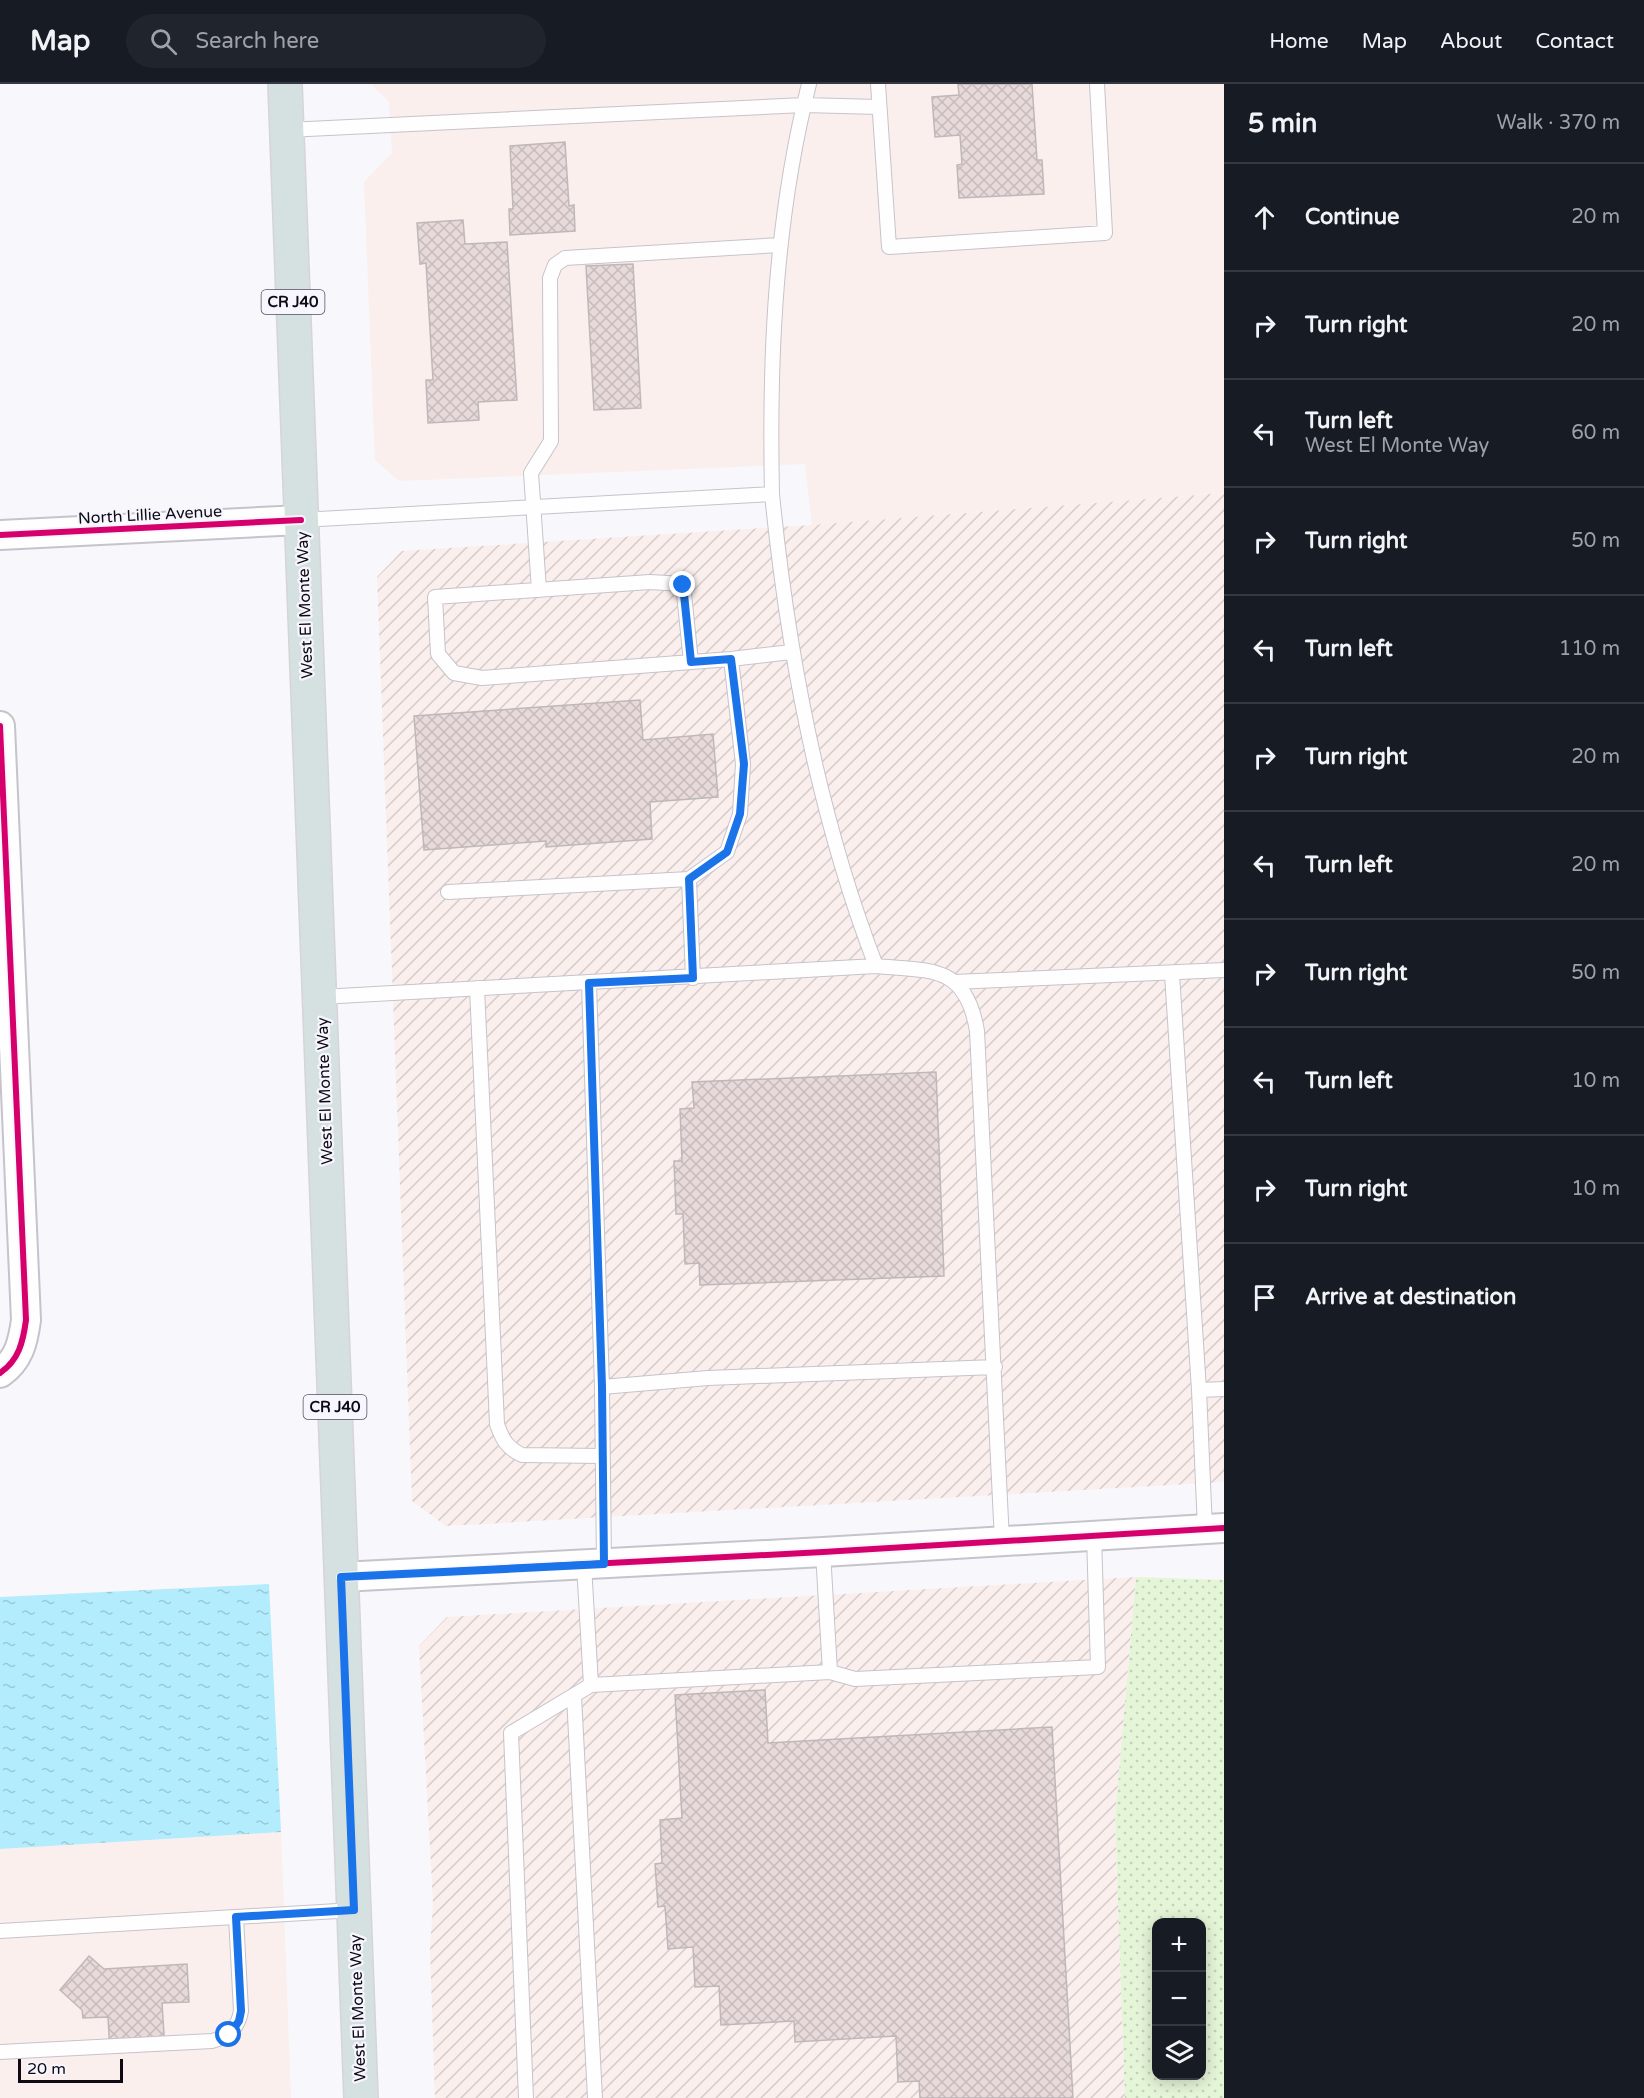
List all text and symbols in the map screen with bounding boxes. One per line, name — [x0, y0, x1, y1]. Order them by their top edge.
search box — [126, 14, 546, 68]
text: Map — [30, 24, 90, 58]
icon: search — [147, 25, 180, 58]
text: Search here — [195, 28, 319, 54]
text: Home — [1269, 29, 1329, 54]
text: Map — [1362, 29, 1407, 54]
text: About — [1440, 29, 1502, 54]
text: Contact — [1535, 29, 1614, 54]
text: 5 min — [1248, 108, 1317, 139]
text: Walk · 370 m — [1497, 111, 1620, 135]
icon: ahead — [1248, 201, 1281, 234]
text: Continue — [1305, 204, 1400, 230]
text: 20 m — [1571, 205, 1620, 229]
road number: CR J40 — [262, 290, 324, 314]
icon: right — [1248, 309, 1281, 342]
text: Turn right — [1305, 312, 1407, 338]
text: 20 m — [1571, 313, 1620, 337]
text: Turn left — [1305, 408, 1393, 434]
icon: left — [1248, 417, 1281, 450]
text: 60 m — [1571, 421, 1620, 445]
text: West El Monte Way — [1305, 434, 1489, 458]
street label: North Lillie Avenue — [78, 501, 223, 529]
icon: right — [1248, 525, 1281, 558]
text: Turn right — [1305, 528, 1407, 554]
text: 50 m — [1571, 529, 1620, 553]
street label: West El Monte Way — [292, 531, 318, 679]
route end — [669, 571, 695, 597]
icon: left — [1248, 633, 1281, 666]
text: Turn left — [1305, 636, 1393, 662]
text: 110 m — [1559, 637, 1620, 661]
icon: right — [1248, 741, 1281, 774]
text: Turn right — [1305, 744, 1407, 770]
text: 20 m — [1571, 745, 1620, 769]
icon: left — [1248, 849, 1281, 882]
text: Turn left — [1305, 852, 1393, 878]
text: 20 m — [1571, 853, 1620, 877]
icon: right — [1248, 957, 1281, 990]
text: Turn right — [1305, 960, 1407, 986]
text: 50 m — [1571, 961, 1620, 985]
street label: West El Monte Way — [312, 1017, 338, 1165]
icon: left — [1248, 1065, 1281, 1098]
text: Turn left — [1305, 1068, 1393, 1094]
text: 10 m — [1571, 1069, 1620, 1093]
icon: right — [1248, 1173, 1281, 1206]
text: Turn right — [1305, 1176, 1407, 1202]
text: 10 m — [1571, 1177, 1620, 1201]
icon: arrive — [1248, 1281, 1281, 1314]
text: Arrive at destination — [1305, 1284, 1516, 1310]
road number: CR J40 — [304, 1395, 366, 1419]
map controls — [1152, 1918, 1206, 2080]
button: + — [1152, 1918, 1206, 1972]
street label: West El Monte Way — [345, 1934, 371, 2082]
button: − — [1152, 1972, 1206, 2026]
route start — [215, 2021, 241, 2047]
button: layers — [1152, 2026, 1206, 2080]
scale bar — [18, 2056, 123, 2084]
text: 20 m — [27, 2059, 66, 2079]

